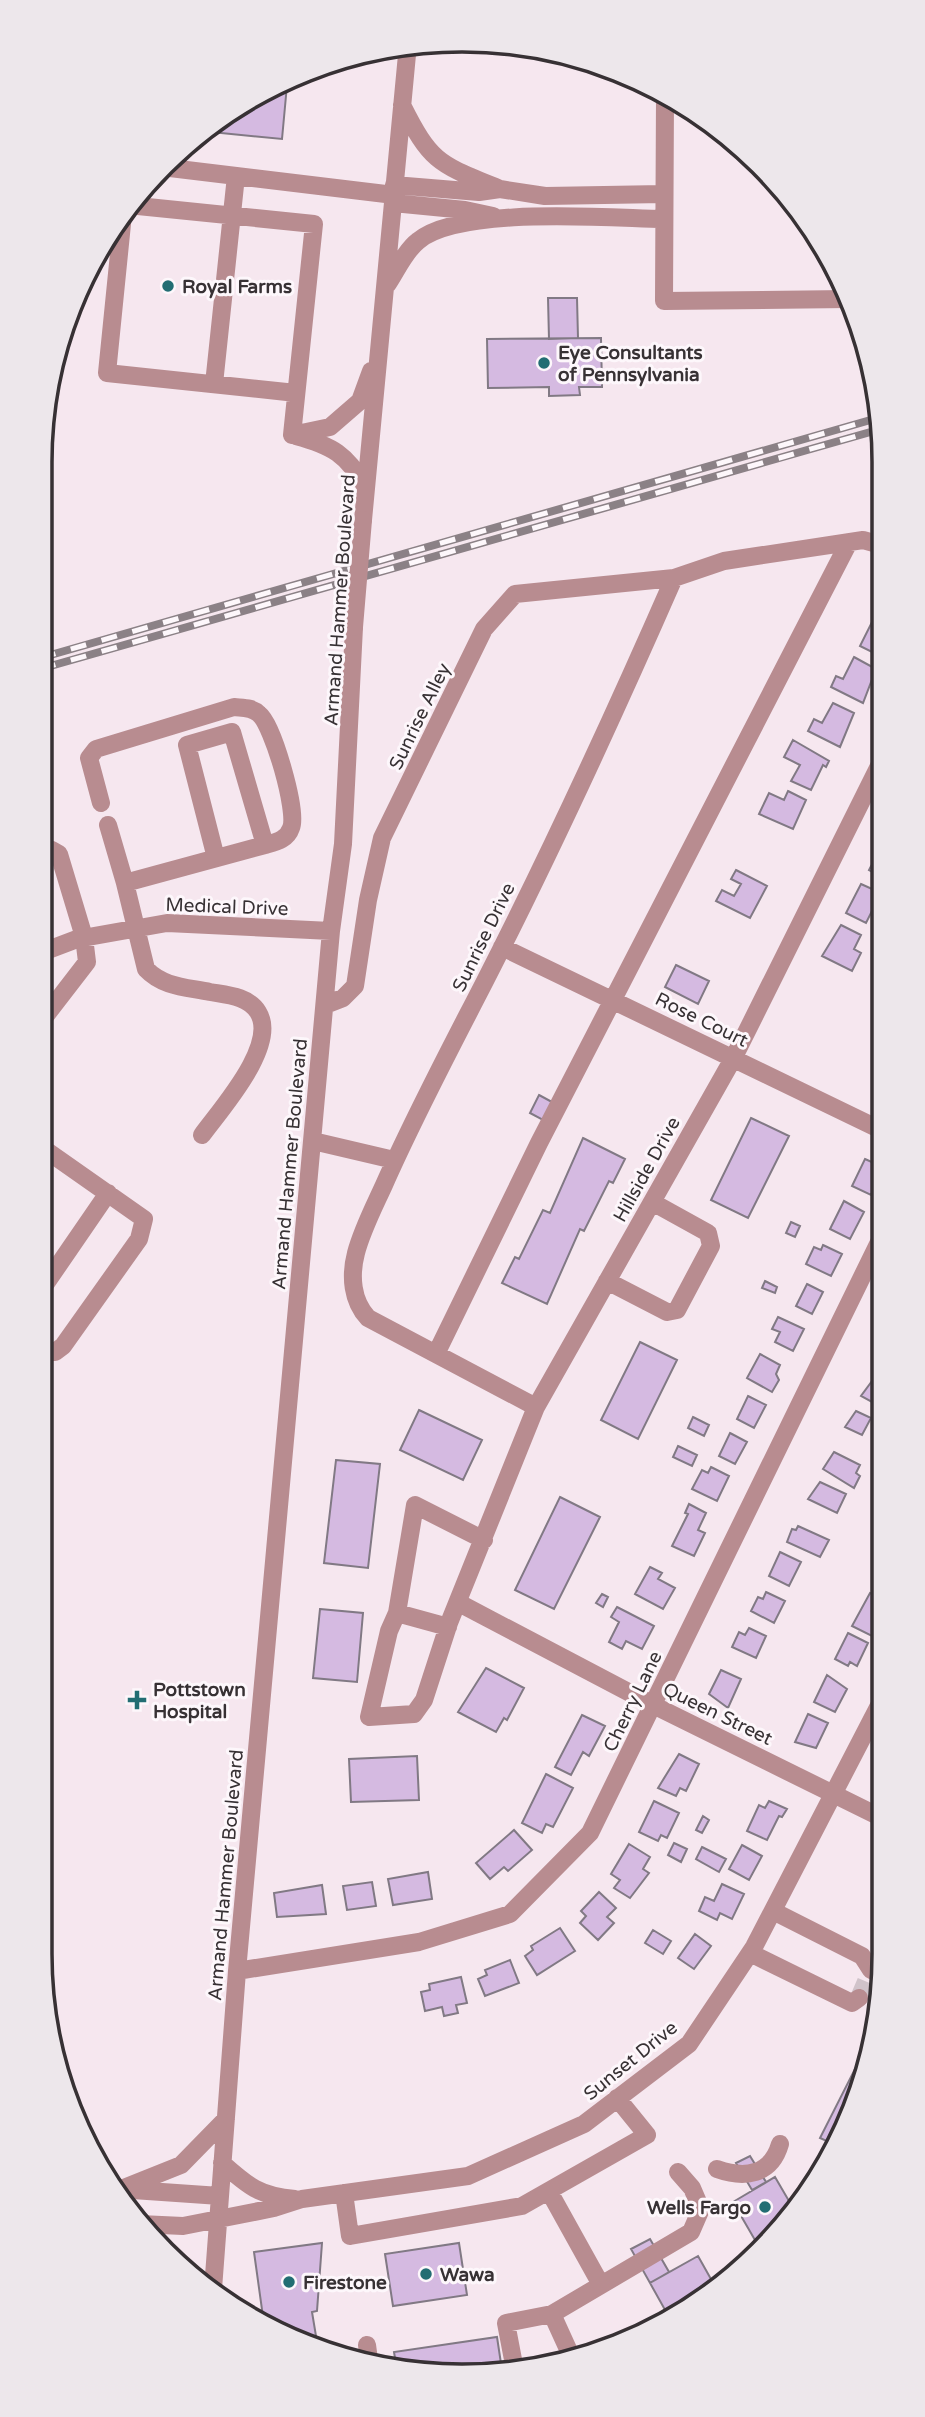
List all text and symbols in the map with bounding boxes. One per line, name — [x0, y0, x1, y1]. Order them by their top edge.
place label: Royal Farms — [182, 276, 292, 299]
marker: Royal Farms — [160, 278, 176, 294]
place label: Eye Consultants of Pennsylvania — [558, 342, 703, 387]
marker: Eye Consultants of Pennsylvania — [536, 355, 552, 371]
street label: Armand Hammer Boulevard — [320, 474, 360, 727]
street label: Sunrise Alley — [385, 660, 455, 773]
street label: Sunrise Drive — [448, 879, 520, 995]
street label: Medical Drive — [165, 894, 289, 920]
street label: Rose Court — [652, 988, 752, 1052]
street label: Armand Hammer Boulevard — [268, 1038, 312, 1291]
street label: Hillside Drive — [609, 1113, 685, 1226]
street label: Cherry Lane — [599, 1648, 667, 1755]
street label: Queen Street — [659, 1678, 776, 1750]
place label: Pottstown Hospital — [153, 1679, 246, 1724]
marker: Pottstown Hospital — [127, 1690, 147, 1710]
street label: Armand Hammer Boulevard — [204, 1749, 248, 2002]
street label: Sunset Drive — [580, 2016, 682, 2105]
place label: Wells Fargo — [647, 2197, 751, 2220]
marker: Wells Fargo — [757, 2199, 773, 2215]
place label: Wawa — [440, 2264, 495, 2286]
marker: Wawa — [418, 2266, 434, 2282]
place label: Firestone — [303, 2272, 387, 2294]
marker: Firestone — [281, 2274, 297, 2290]

